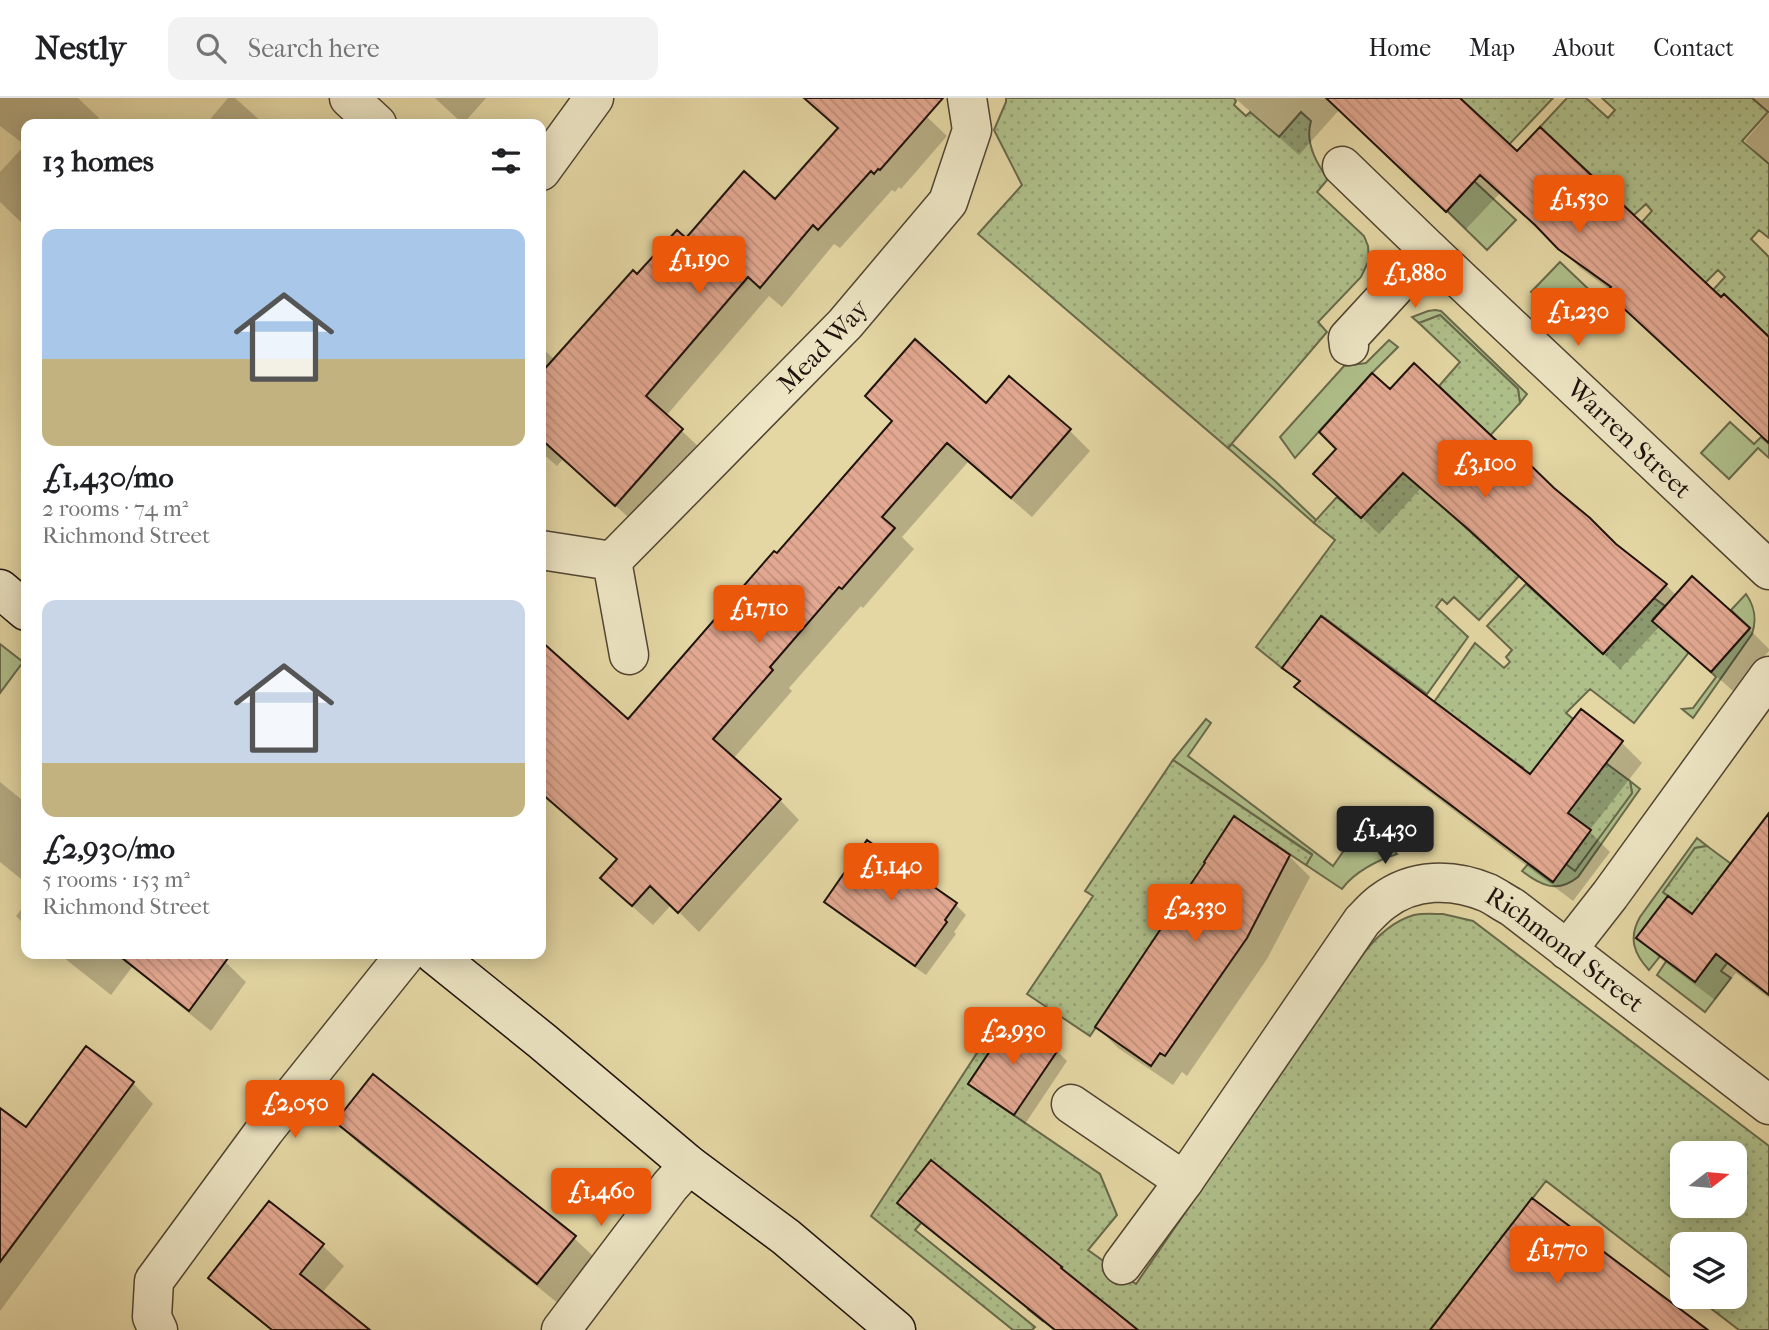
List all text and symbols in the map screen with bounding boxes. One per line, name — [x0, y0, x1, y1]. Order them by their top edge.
search box — [168, 17, 658, 80]
text: Nestly — [35, 29, 126, 68]
icon: search — [192, 29, 230, 67]
text: Search here — [248, 33, 380, 64]
text: Home — [1369, 34, 1431, 62]
text: Map — [1469, 34, 1515, 62]
text: About — [1553, 34, 1615, 62]
text: Contact — [1653, 34, 1734, 62]
icon: filters — [487, 142, 525, 180]
text: 13 homes — [42, 144, 154, 179]
pin: £1,530 — [1522, 176, 1636, 235]
text: £1,530 — [1549, 184, 1609, 211]
pin: £1,190 — [642, 236, 756, 296]
text: £1,190 — [668, 245, 730, 272]
pin: £1,880 — [1358, 250, 1472, 310]
text: £1,880 — [1383, 259, 1447, 286]
icon: home — [221, 274, 347, 400]
pin: £1,230 — [1521, 288, 1635, 348]
street label: Mead Way — [771, 293, 876, 399]
text: £1,230 — [1547, 297, 1609, 324]
street label: Warren Street — [1559, 372, 1698, 505]
pin: £3,100 — [1428, 440, 1542, 500]
text: £3,100 — [1454, 449, 1517, 476]
text: £1,430/mo — [42, 460, 174, 495]
text: 2 rooms · 74 m² — [42, 495, 188, 522]
text: Richmond Street — [42, 522, 210, 549]
pin: £1,710 — [702, 586, 816, 645]
text: £1,710 — [730, 594, 788, 621]
icon: home — [221, 645, 347, 771]
pin: £1,430 — [1328, 806, 1442, 866]
text: £1,430 — [1353, 815, 1417, 842]
text: £2,930/mo — [42, 831, 175, 866]
pin: £1,140 — [834, 844, 948, 903]
text: £1,140 — [860, 852, 922, 879]
text: 5 rooms · 153 m² — [42, 866, 190, 893]
street label: Richmond Street — [1480, 880, 1651, 1019]
pin: £2,330 — [1138, 884, 1252, 944]
text: Richmond Street — [42, 893, 210, 920]
text: £2,330 — [1163, 893, 1227, 920]
pin: £2,930 — [956, 1007, 1070, 1067]
text: £2,930 — [980, 1016, 1046, 1043]
pin: £2,050 — [238, 1080, 352, 1140]
text: £2,050 — [261, 1089, 329, 1116]
north arrow — [1670, 1141, 1746, 1218]
map controls — [1670, 1141, 1747, 1309]
pin: £1,460 — [544, 1168, 658, 1228]
text: £1,460 — [567, 1177, 635, 1204]
pin: £1,770 — [1500, 1226, 1614, 1286]
button: layers — [1670, 1232, 1747, 1309]
text: £1,770 — [1526, 1235, 1588, 1262]

